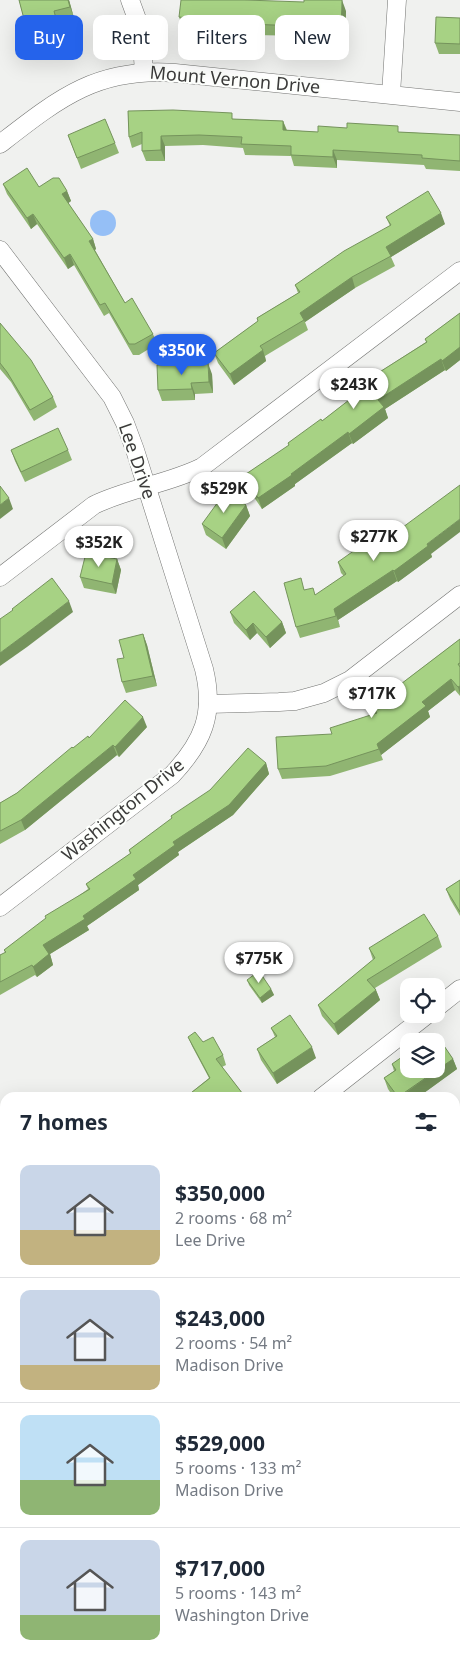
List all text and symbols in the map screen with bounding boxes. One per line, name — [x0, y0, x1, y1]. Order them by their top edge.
chip: Buy — [15, 15, 83, 60]
chip: Rent — [93, 15, 168, 60]
chip: Filters — [178, 15, 265, 60]
chip: New — [275, 15, 349, 60]
street label: Mount Vernon Drive — [149, 60, 321, 98]
pin: $350K — [147, 334, 217, 376]
text: $350K — [158, 339, 206, 361]
pin: $243K — [319, 368, 389, 410]
text: $243K — [330, 373, 378, 395]
street label: Lee Drive — [114, 419, 162, 502]
pin: $529K — [189, 472, 259, 514]
text: $529K — [200, 477, 248, 499]
pin: $277K — [339, 520, 409, 562]
text: $277K — [350, 525, 398, 547]
pin: $352K — [64, 526, 134, 568]
text: $352K — [75, 531, 123, 553]
pin: $717K — [337, 676, 407, 719]
text: $717K — [348, 682, 396, 704]
street label: Washington Drive — [56, 752, 189, 866]
pin: $775K — [224, 942, 294, 984]
text: $775K — [235, 947, 283, 969]
map controls — [400, 978, 445, 1078]
button: locate — [400, 978, 445, 1023]
button: layers — [400, 1033, 445, 1078]
text: 7 homes — [20, 1108, 108, 1136]
icon: filters — [412, 1108, 440, 1136]
text: $350,000 — [175, 1179, 265, 1207]
icon: home — [60, 1185, 120, 1245]
text: 2 rooms · 68 m² — [175, 1207, 292, 1229]
text: Lee Drive — [175, 1229, 245, 1251]
text: $243,000 — [175, 1304, 265, 1332]
icon: home — [60, 1310, 120, 1370]
text: 2 rooms · 54 m² — [175, 1332, 292, 1354]
text: Madison Drive — [175, 1354, 283, 1376]
text: $529,000 — [175, 1429, 265, 1457]
icon: home — [60, 1435, 120, 1495]
text: 5 rooms · 133 m² — [175, 1457, 301, 1479]
text: Madison Drive — [175, 1479, 283, 1501]
text: $717,000 — [175, 1554, 265, 1582]
icon: home — [60, 1560, 120, 1620]
text: 5 rooms · 143 m² — [175, 1582, 301, 1604]
text: Washington Drive — [175, 1604, 309, 1626]

